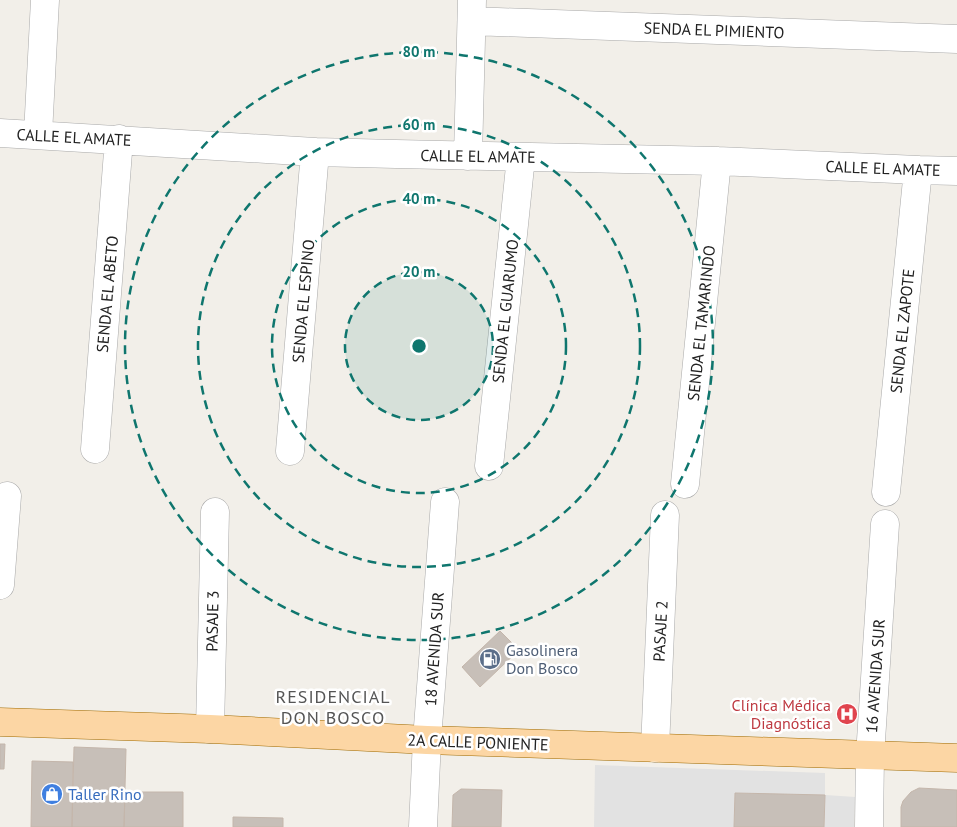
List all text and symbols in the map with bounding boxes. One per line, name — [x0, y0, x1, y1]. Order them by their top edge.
street label: SENDA EL PIMIENTO — [643, 18, 785, 42]
text: 80 m — [403, 42, 435, 61]
text: 60 m — [403, 115, 435, 134]
street label: CALLE EL AMATE — [16, 124, 132, 150]
street label: CALLE EL AMATE — [420, 145, 536, 167]
street label: CALLE EL AMATE — [825, 156, 941, 180]
text: 40 m — [403, 189, 435, 208]
street label: SENDA EL ABETO — [92, 235, 122, 353]
street label: SENDA EL ESPINO — [288, 238, 318, 363]
street label: SENDA EL GUARUMO — [488, 238, 523, 384]
street label: SENDA EL TAMARINDO — [683, 244, 719, 402]
text: 20 m — [403, 262, 435, 281]
street label: SENDA EL ZAPOTE — [886, 268, 918, 394]
centre of rings — [410, 337, 428, 355]
street label: PASAJE 3 — [201, 590, 223, 652]
street label: 18 AVENIDA SUR — [420, 591, 448, 707]
street label: PASAJE 2 — [648, 600, 672, 662]
street label: 16 AVENIDA SUR — [861, 618, 889, 734]
place label: Gasolinera Don Bosco — [506, 640, 578, 678]
fuel station icon: Gasolinera Don Bosco — [478, 647, 502, 671]
district label: RESIDENCIAL DON BOSCO — [275, 685, 391, 729]
place label: Clínica Médica Diagnóstica — [732, 695, 831, 733]
hospital icon: Clínica Médica Diagnóstica — [835, 702, 859, 726]
street label: 2A CALLE PONIENTE — [407, 730, 549, 754]
shop icon: Taller Rino — [40, 782, 64, 806]
place label: Taller Rino — [68, 784, 141, 804]

